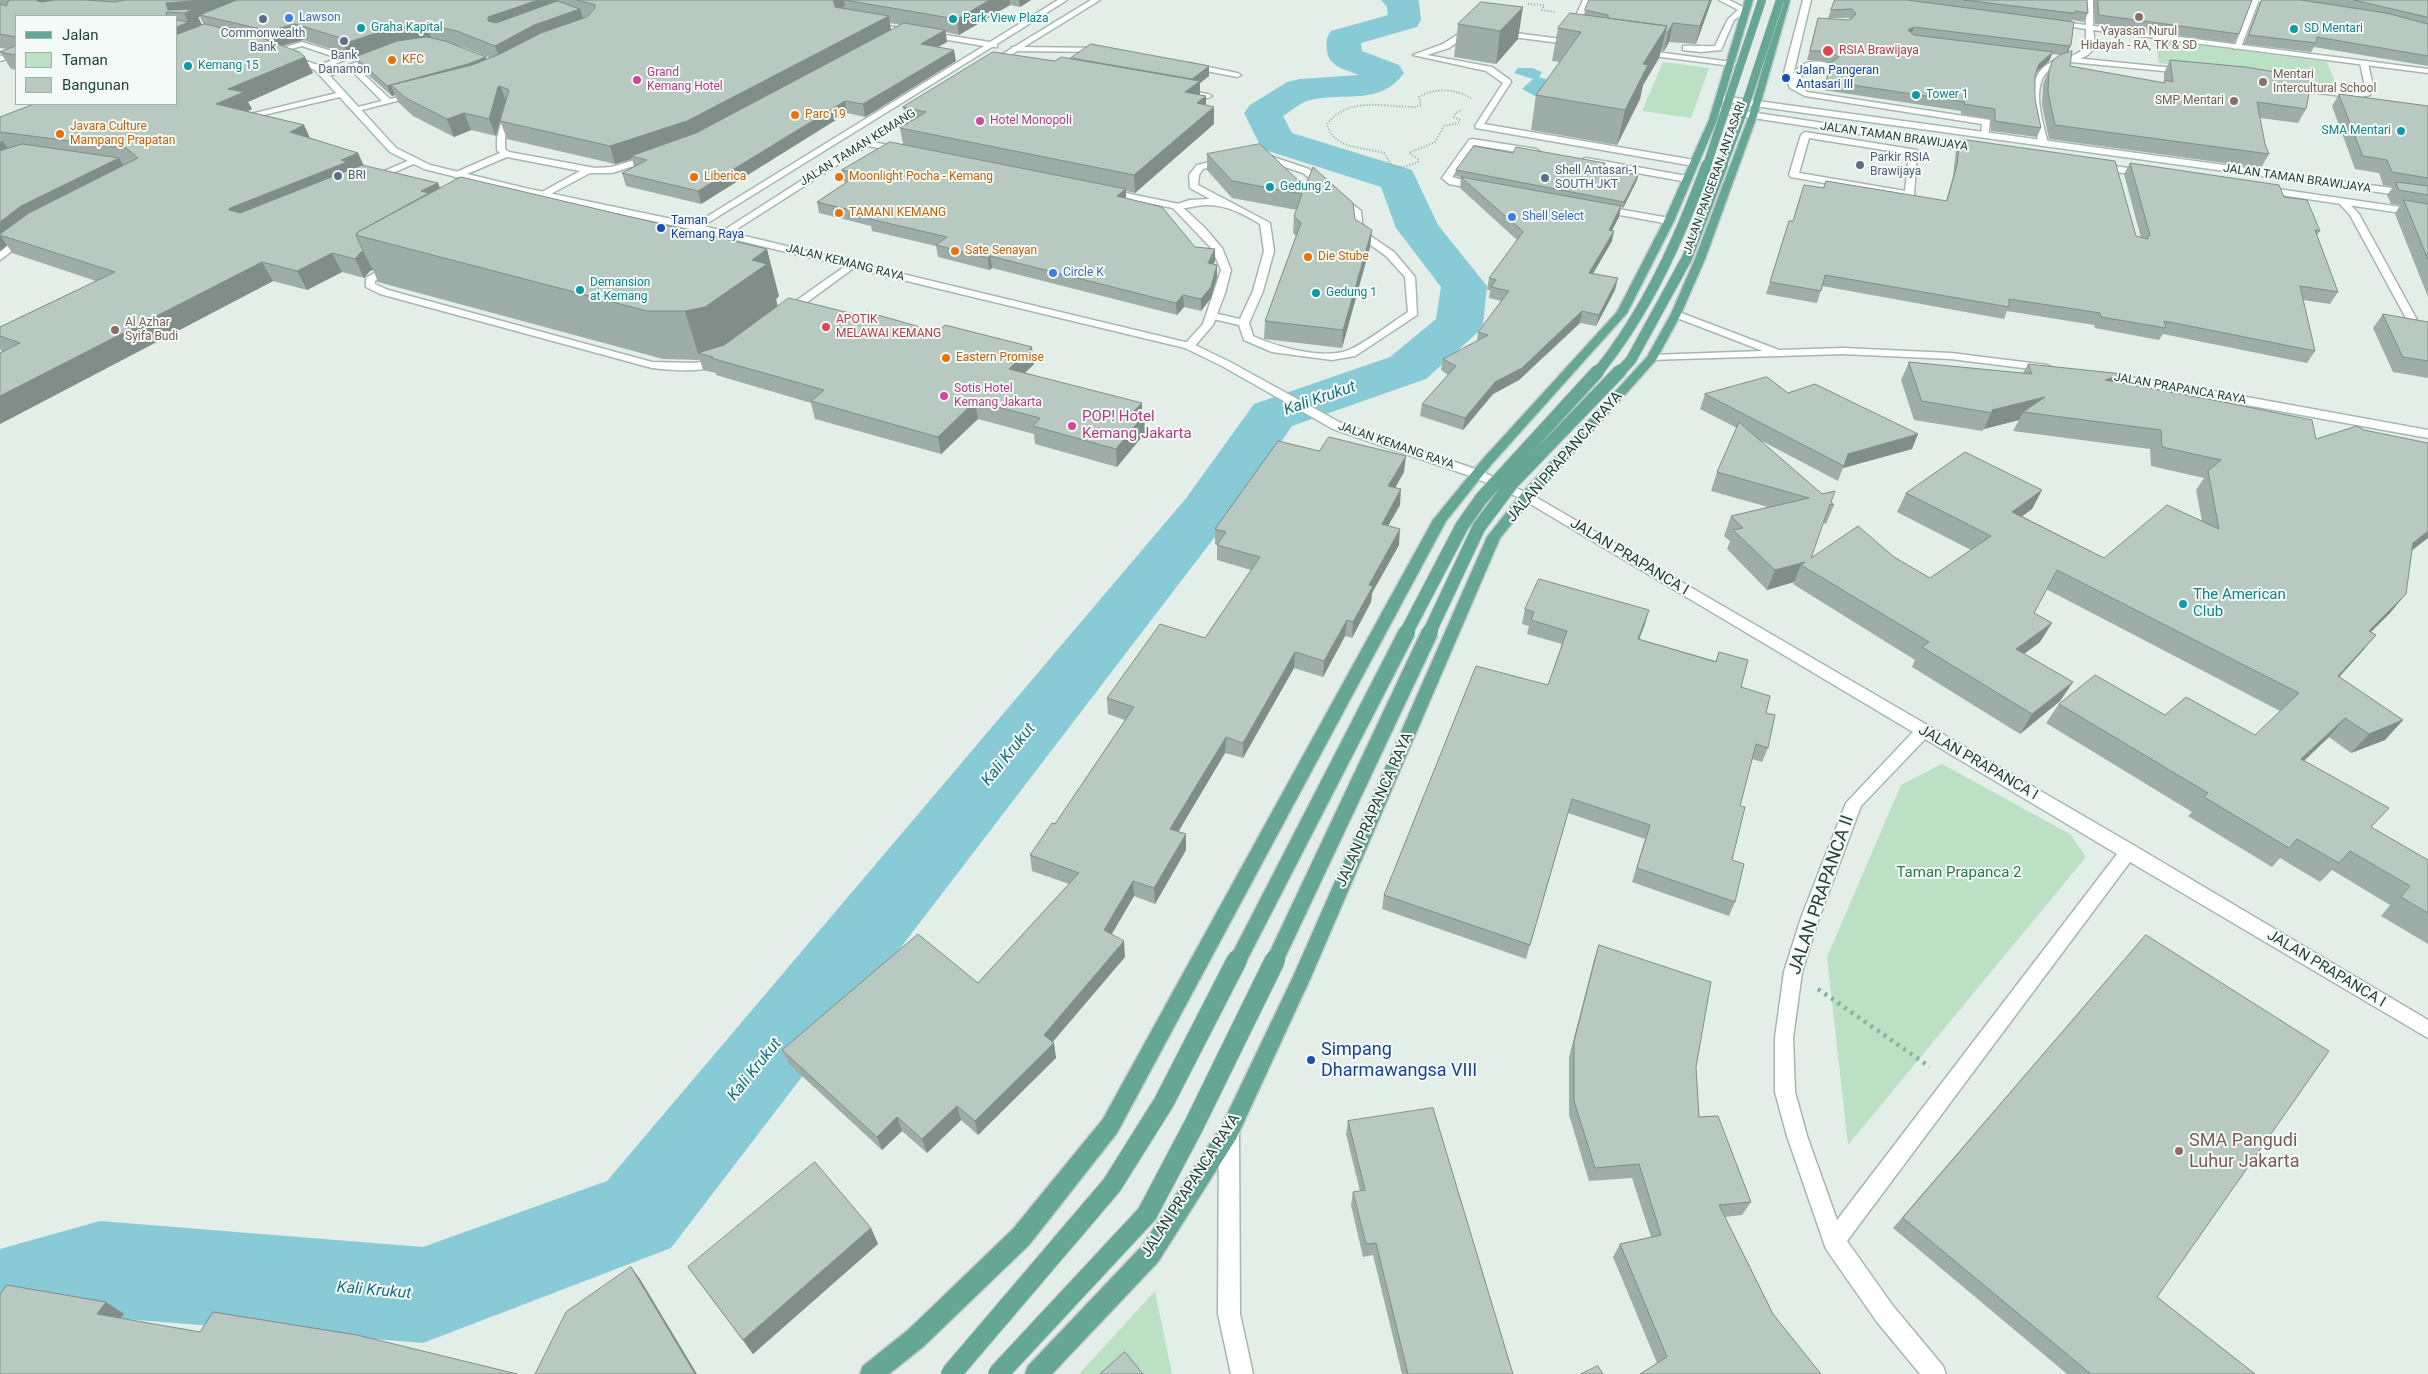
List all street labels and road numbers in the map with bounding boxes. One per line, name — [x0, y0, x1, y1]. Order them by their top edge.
street label: JALAN PANGERAN ANTASARI — [1681, 100, 1749, 256]
street label: JALAN TAMAN KEMANG — [797, 106, 919, 190]
street label: JALAN TAMAN BRAWIJAYA — [1819, 119, 1969, 155]
street label: JALAN TAMAN BRAWIJAYA — [2222, 161, 2372, 197]
street label: JALAN KEMANG RAYA — [784, 241, 906, 285]
street label: JALAN PRAPANCA RAYA — [2113, 370, 2247, 408]
street label: JALAN PRAPANCA RAYA — [1503, 388, 1627, 526]
street label: JALAN KEMANG RAYA — [1336, 419, 1456, 473]
street label: JALAN PRAPANCA I — [1566, 514, 1692, 600]
street label: JALAN PRAPANCA I — [1915, 721, 2041, 805]
street label: JALAN PRAPANCA RAYA — [1333, 730, 1417, 890]
street label: JALAN PRAPANCA II — [1785, 813, 1859, 977]
street label: JALAN PRAPANCA I — [2263, 926, 2389, 1012]
street label: JALAN PRAPANCA RAYA — [1138, 1111, 1244, 1261]

